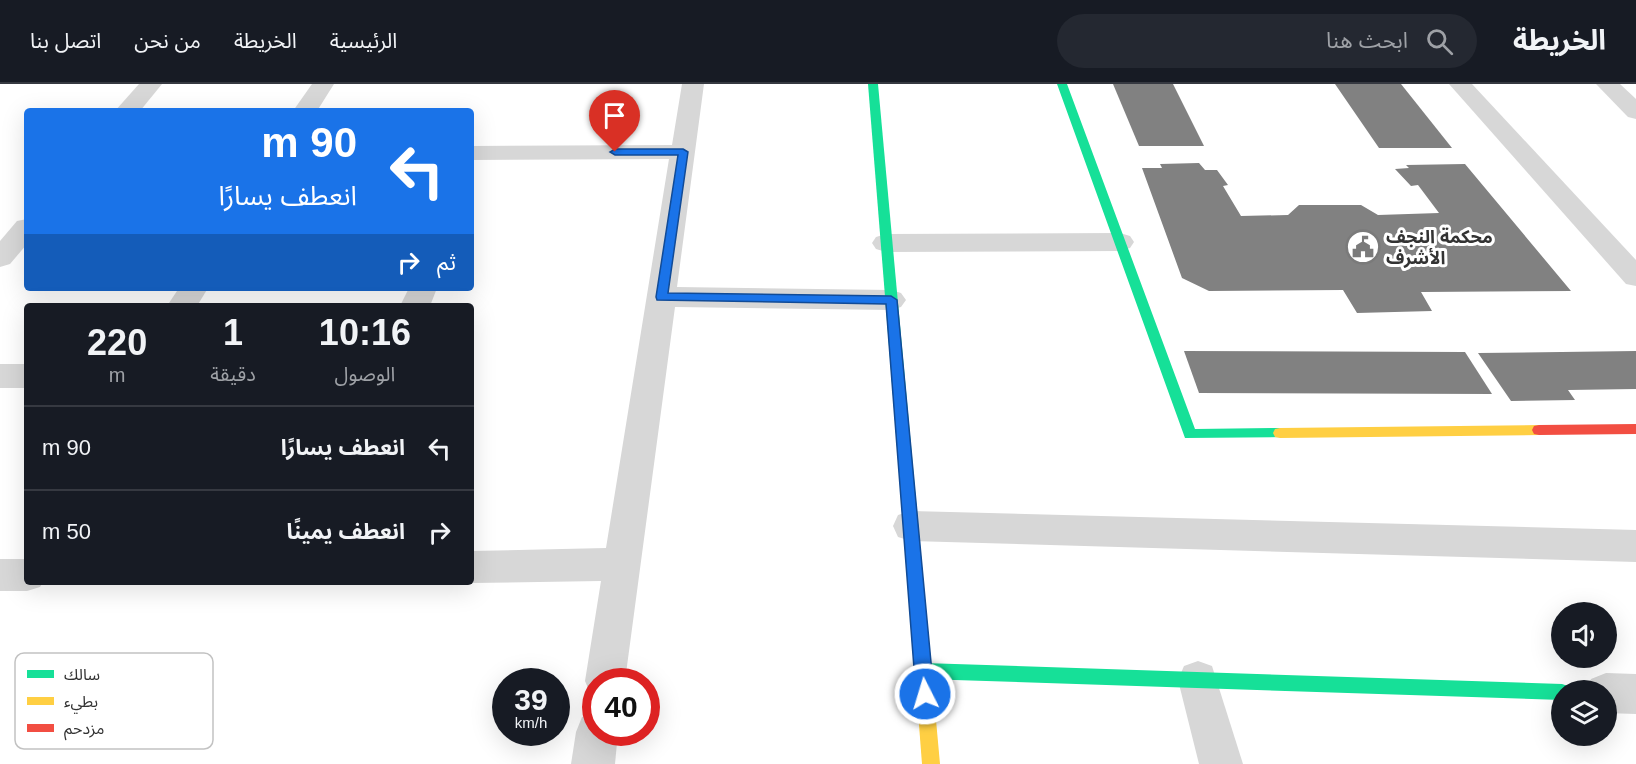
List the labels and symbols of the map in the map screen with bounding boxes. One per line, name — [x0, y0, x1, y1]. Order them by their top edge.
pin — [589, 90, 640, 152]
place label: محكمة النجف الأشرف — [1386, 227, 1493, 269]
public building icon: محكمة النجف الأشرف — [1345, 229, 1381, 265]
legend — [15, 653, 213, 749]
position arrow — [893, 662, 957, 726]
text: سالك — [64, 666, 100, 683]
speed limit sign: 40 — [582, 668, 660, 746]
text: بطيء — [64, 693, 98, 714]
text: مزدحم — [64, 720, 104, 741]

